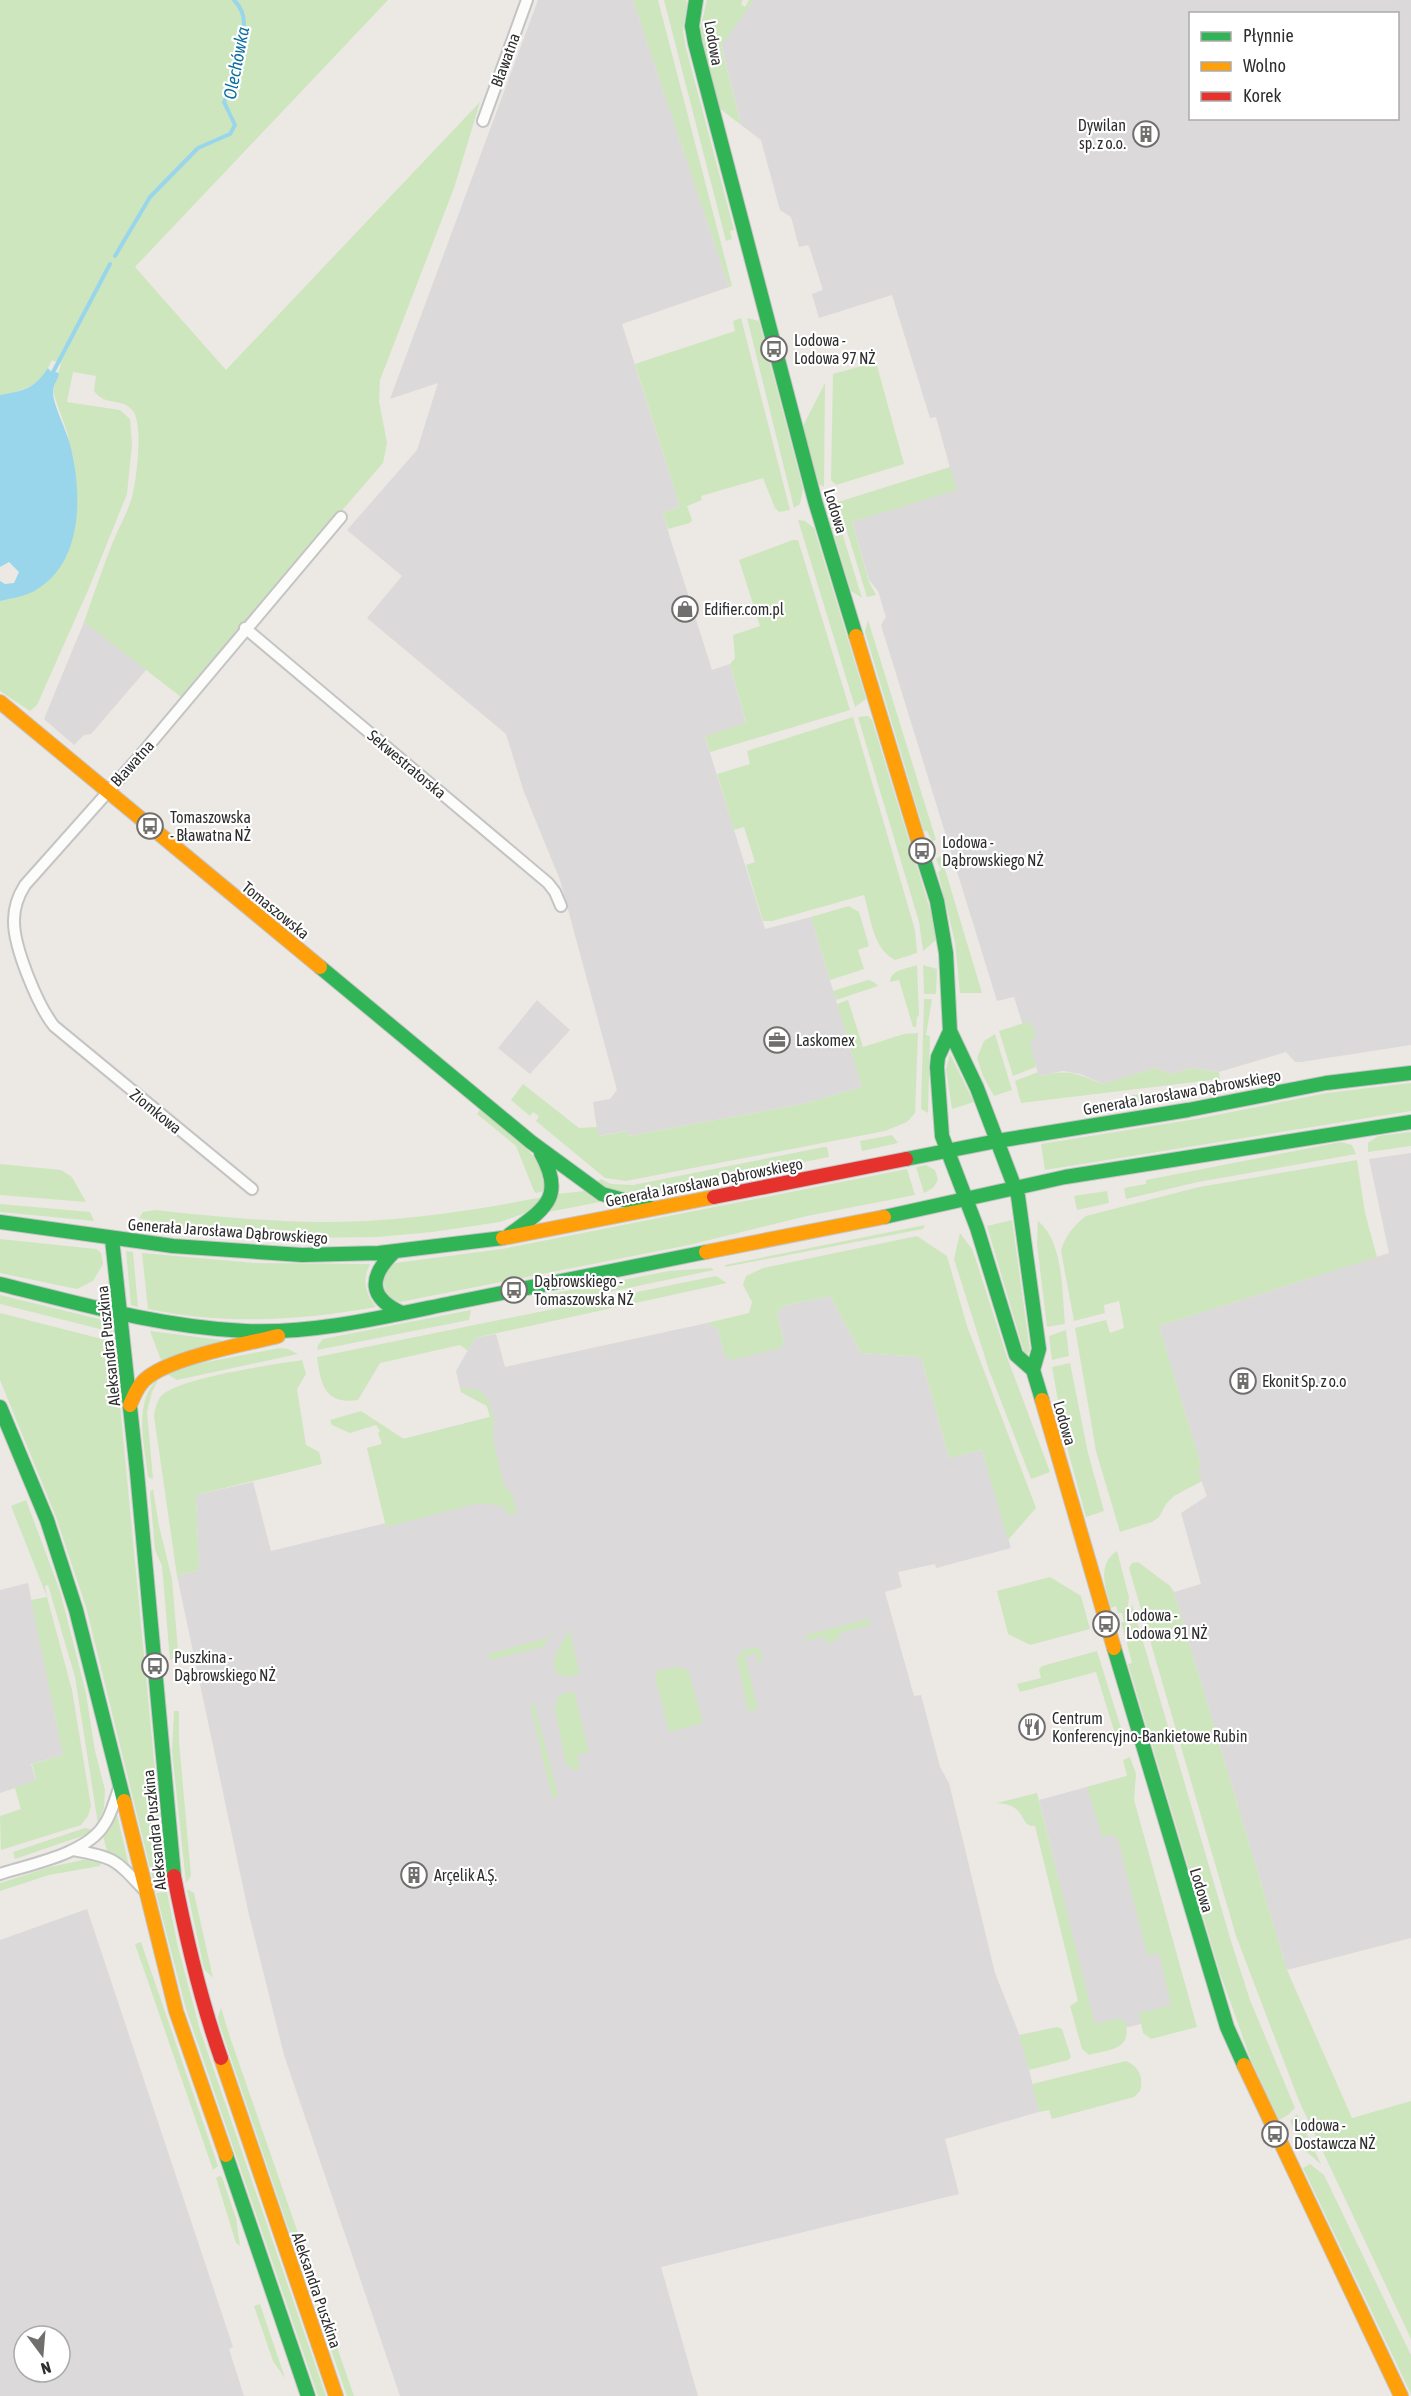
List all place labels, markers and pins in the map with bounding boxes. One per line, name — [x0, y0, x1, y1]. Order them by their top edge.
place label: Dywilan sp. z o.o. — [1078, 116, 1126, 153]
building icon: Dywilan sp. z o.o. — [1131, 119, 1161, 149]
place label: Lodowa - Lodowa 97 NŻ — [794, 331, 876, 367]
bus stop icon: Lodowa - Lodowa 97 NŻ — [759, 334, 789, 364]
shop icon: Edifier.com.pl — [670, 594, 700, 624]
place label: Edifier.com.pl — [704, 600, 785, 619]
place label: Tomaszowska - Bławatna NŻ — [170, 808, 251, 844]
bus stop icon: Tomaszowska - Bławatna NŻ — [135, 811, 165, 841]
place label: Lodowa - Dąbrowskiego NŻ — [942, 833, 1044, 870]
bus stop icon: Lodowa - Dąbrowskiego NŻ — [907, 836, 937, 866]
office icon: Laskomex — [762, 1025, 792, 1055]
place label: Laskomex — [796, 1031, 855, 1049]
place label: Dąbrowskiego - Tomaszowska NŻ — [534, 1272, 634, 1308]
bus stop icon: Dąbrowskiego - Tomaszowska NŻ — [499, 1275, 529, 1305]
building icon: Ekonit Sp. z o.o — [1228, 1366, 1258, 1396]
place label: Ekonit Sp. z o.o — [1262, 1372, 1346, 1391]
place label: Lodowa - Lodowa 91 NŻ — [1126, 1606, 1208, 1642]
bus stop icon: Lodowa - Lodowa 91 NŻ — [1091, 1609, 1121, 1639]
place label: Puszkina - Dąbrowskiego NŻ — [174, 1648, 276, 1685]
bus stop icon: Puszkina - Dąbrowskiego NŻ — [140, 1651, 170, 1681]
place label: Centrum Konferencyjno-Bankietowe Rubin — [1052, 1709, 1247, 1746]
restaurant icon: Centrum Konferencyjno-Bankietowe Rubin — [1017, 1712, 1047, 1742]
building icon: Arçelik A.Ş. — [399, 1860, 429, 1890]
place label: Arçelik A.Ş. — [434, 1866, 497, 1885]
place label: Lodowa - Dostawcza NŻ — [1294, 2116, 1376, 2152]
bus stop icon: Lodowa - Dostawcza NŻ — [1260, 2119, 1290, 2149]

